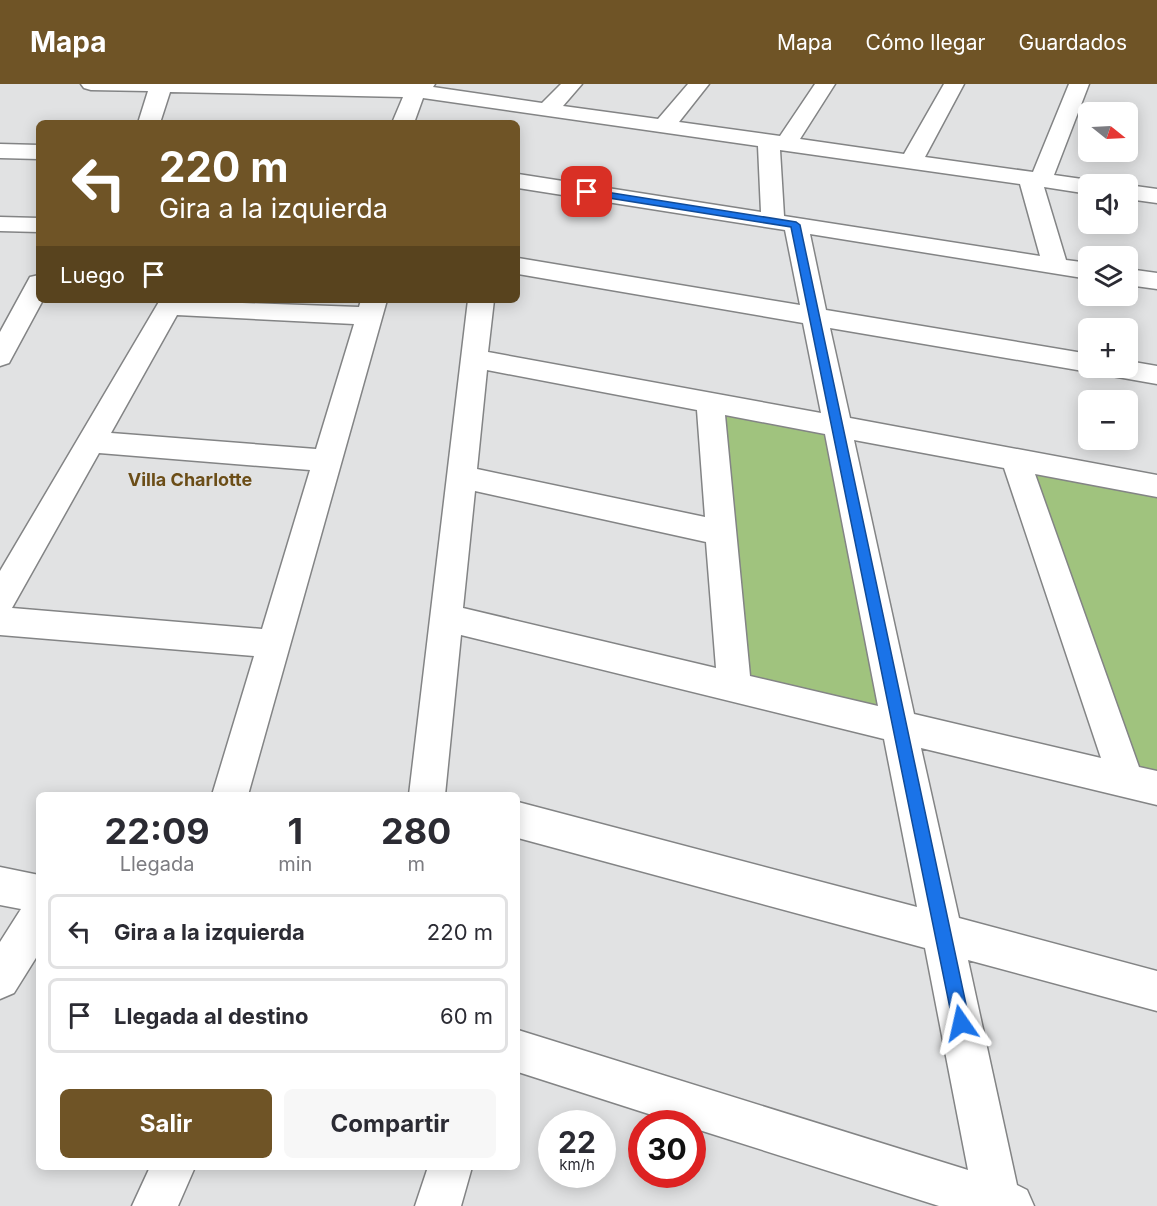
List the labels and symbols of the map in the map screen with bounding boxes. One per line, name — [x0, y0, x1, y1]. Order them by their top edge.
north arrow — [1078, 102, 1138, 162]
pin — [561, 166, 612, 217]
district label: Villa Charlotte — [128, 469, 252, 490]
position arrow — [929, 991, 993, 1055]
speed limit sign: 30 — [628, 1110, 706, 1188]

